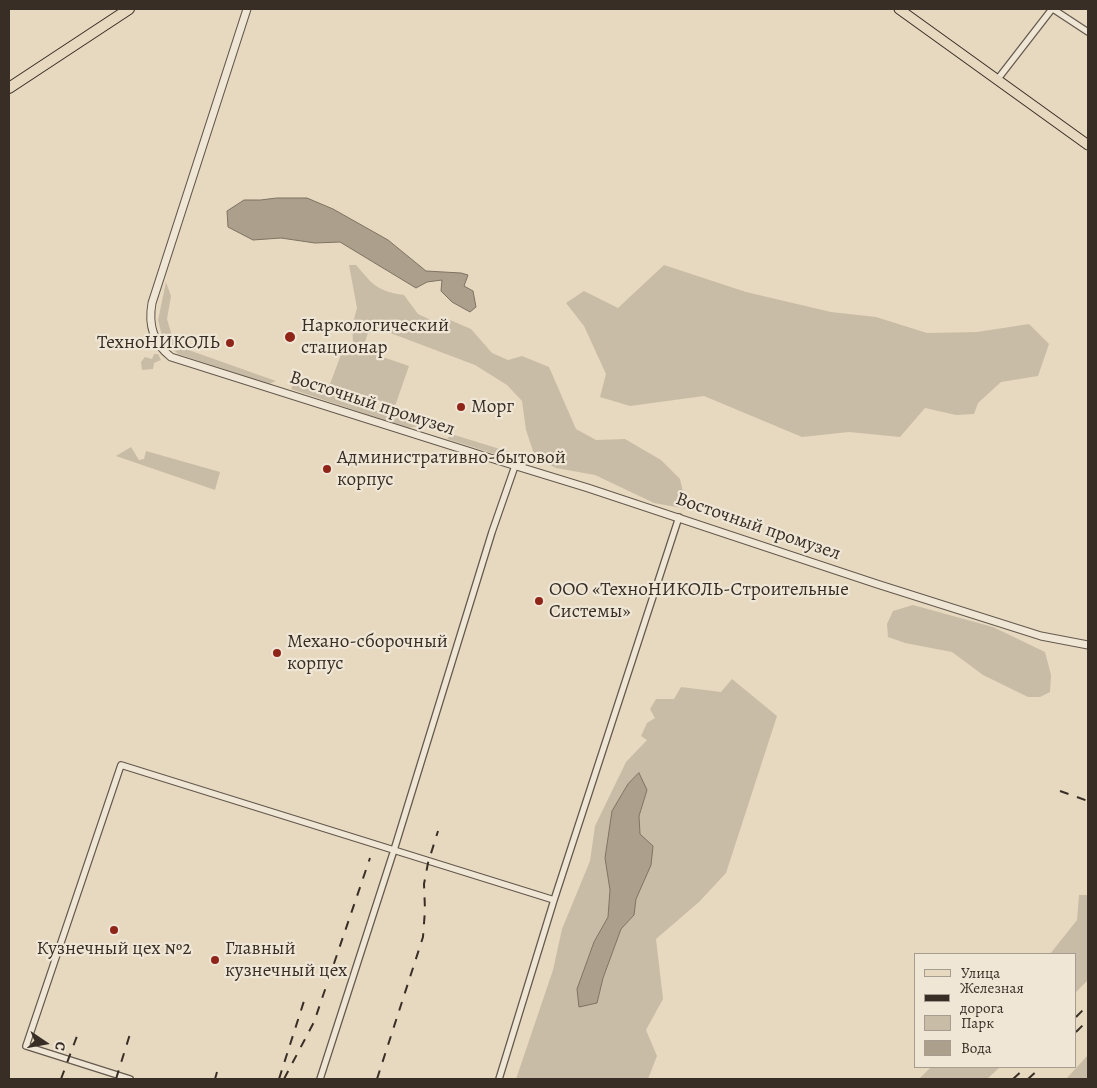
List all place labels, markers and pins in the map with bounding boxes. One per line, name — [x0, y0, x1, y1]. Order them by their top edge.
place label: Наркологический стационар — [301, 315, 449, 359]
marker: Наркологический стационар — [283, 330, 297, 344]
place label: ТехноНИКОЛЬ — [97, 332, 220, 354]
marker: ТехноНИКОЛЬ — [224, 337, 236, 349]
place label: Морг — [471, 396, 514, 418]
marker: Морг — [455, 401, 467, 413]
place label: Административно-бытовой корпус — [337, 447, 566, 491]
marker: Административно-бытовой корпус — [321, 463, 333, 475]
place label: ООО «ТехноНИКОЛЬ-Строительные Системы» — [549, 579, 849, 623]
marker: ООО «ТехноНИКОЛЬ-Строительные Системы» — [533, 595, 545, 607]
place label: Механо-сборочный корпус — [287, 631, 448, 675]
marker: Механо-сборочный корпус — [271, 647, 283, 659]
marker: Кузнечный цех №2 — [108, 924, 120, 936]
place label: Кузнечный цех №2 — [37, 938, 191, 960]
place label: Главный кузнечный цех — [225, 938, 347, 982]
marker: Главный кузнечный цех — [209, 954, 221, 966]

